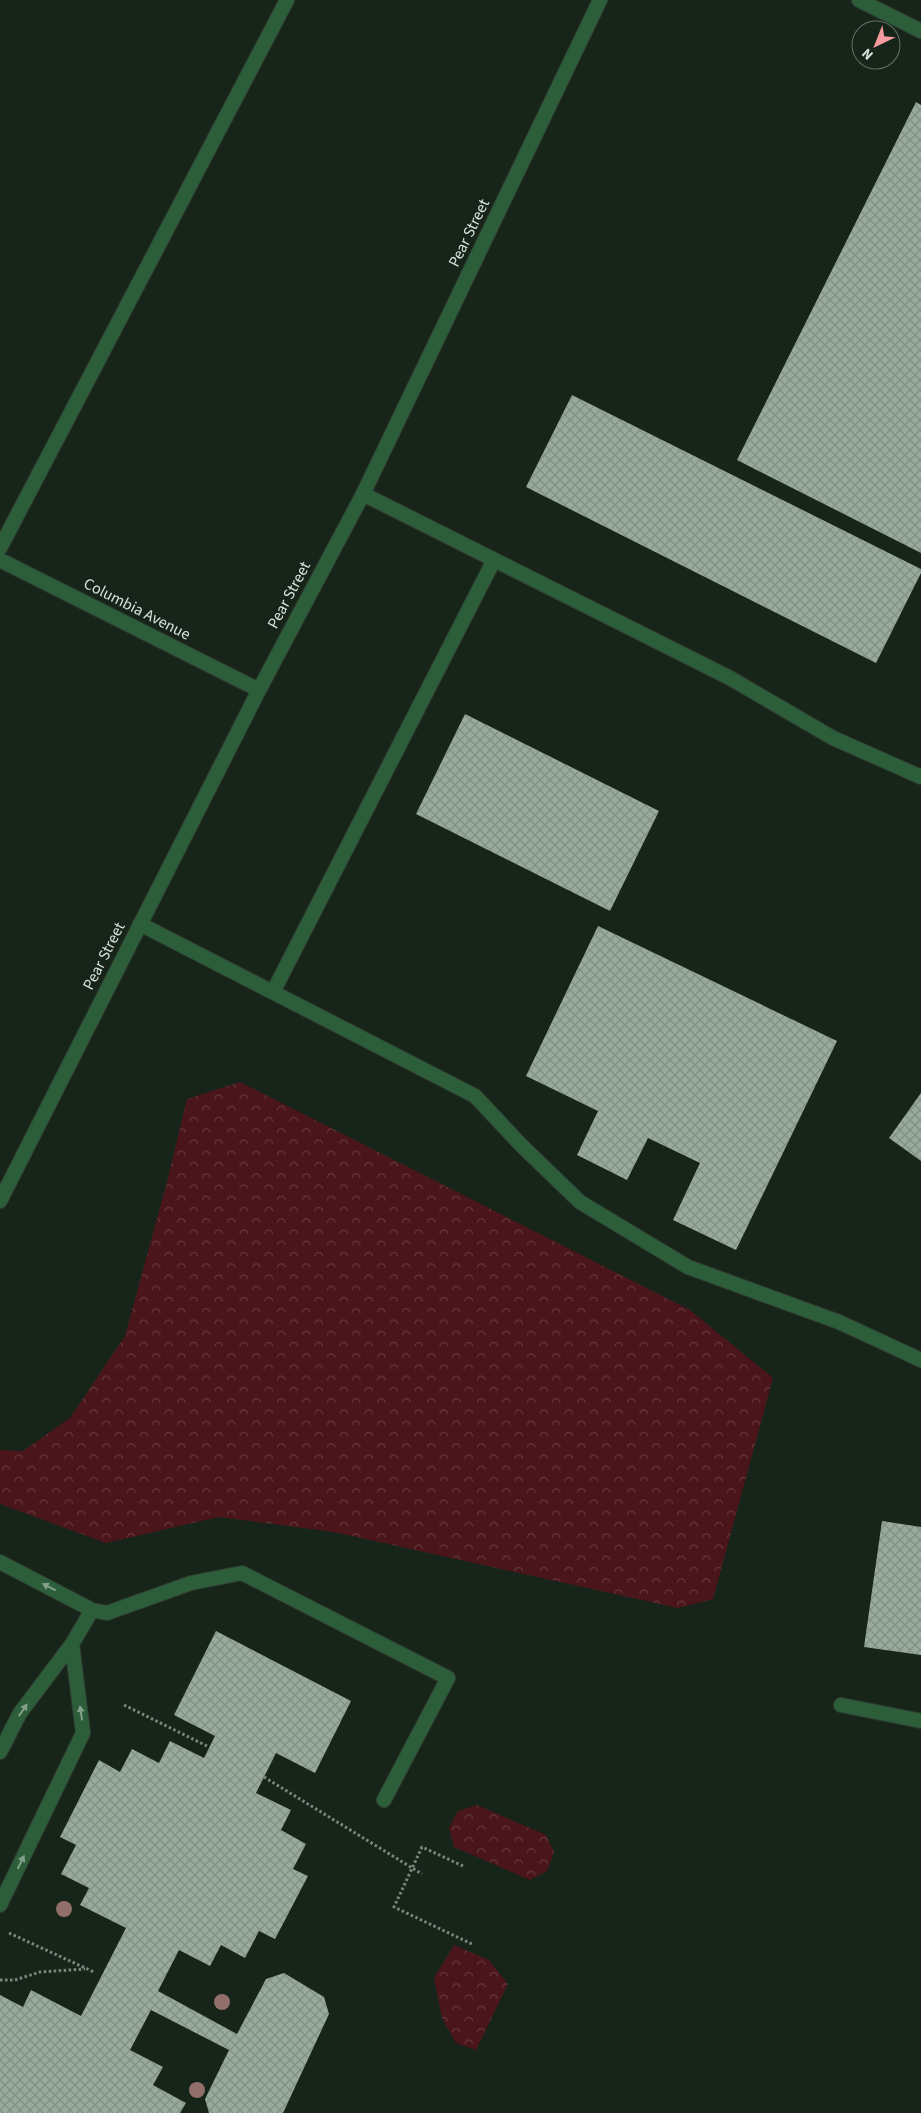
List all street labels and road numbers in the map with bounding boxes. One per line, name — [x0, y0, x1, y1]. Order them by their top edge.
street label: Pear Street — [443, 195, 495, 271]
street label: Pear Street — [262, 557, 316, 633]
street label: Columbia Avenue — [80, 573, 194, 645]
street label: Pear Street — [78, 918, 131, 994]

